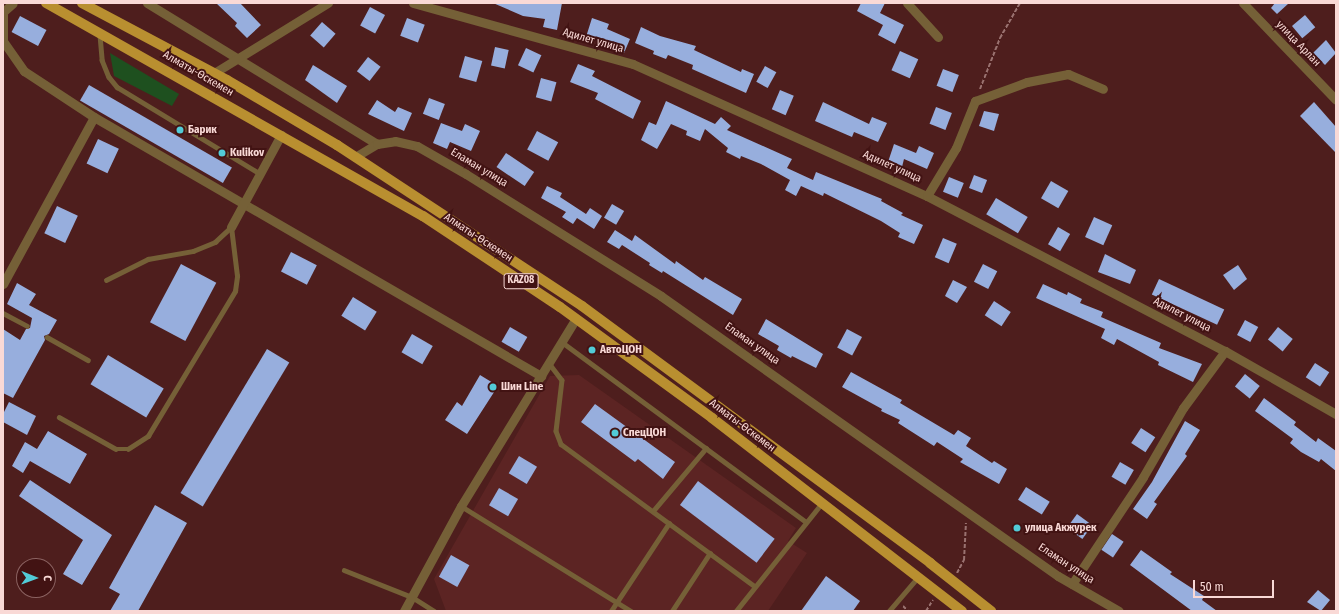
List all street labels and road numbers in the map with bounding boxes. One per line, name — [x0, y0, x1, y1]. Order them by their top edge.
street label: улица Арлан — [1273, 18, 1323, 70]
street label: Адилет улица — [561, 26, 625, 56]
street label: Алматы-Өскемен — [160, 48, 236, 100]
street label: Еламан улица — [448, 146, 510, 190]
street label: Адилет улица — [861, 148, 923, 186]
street label: Алматы-Өскемен — [441, 211, 515, 265]
road number: KAZ08 — [503, 273, 539, 289]
street label: Адилет улица — [1151, 295, 1213, 335]
street label: Еламан улица — [722, 320, 782, 368]
street label: Алматы-Өскемен — [706, 397, 778, 455]
street label: Еламан улица — [1035, 541, 1097, 587]

